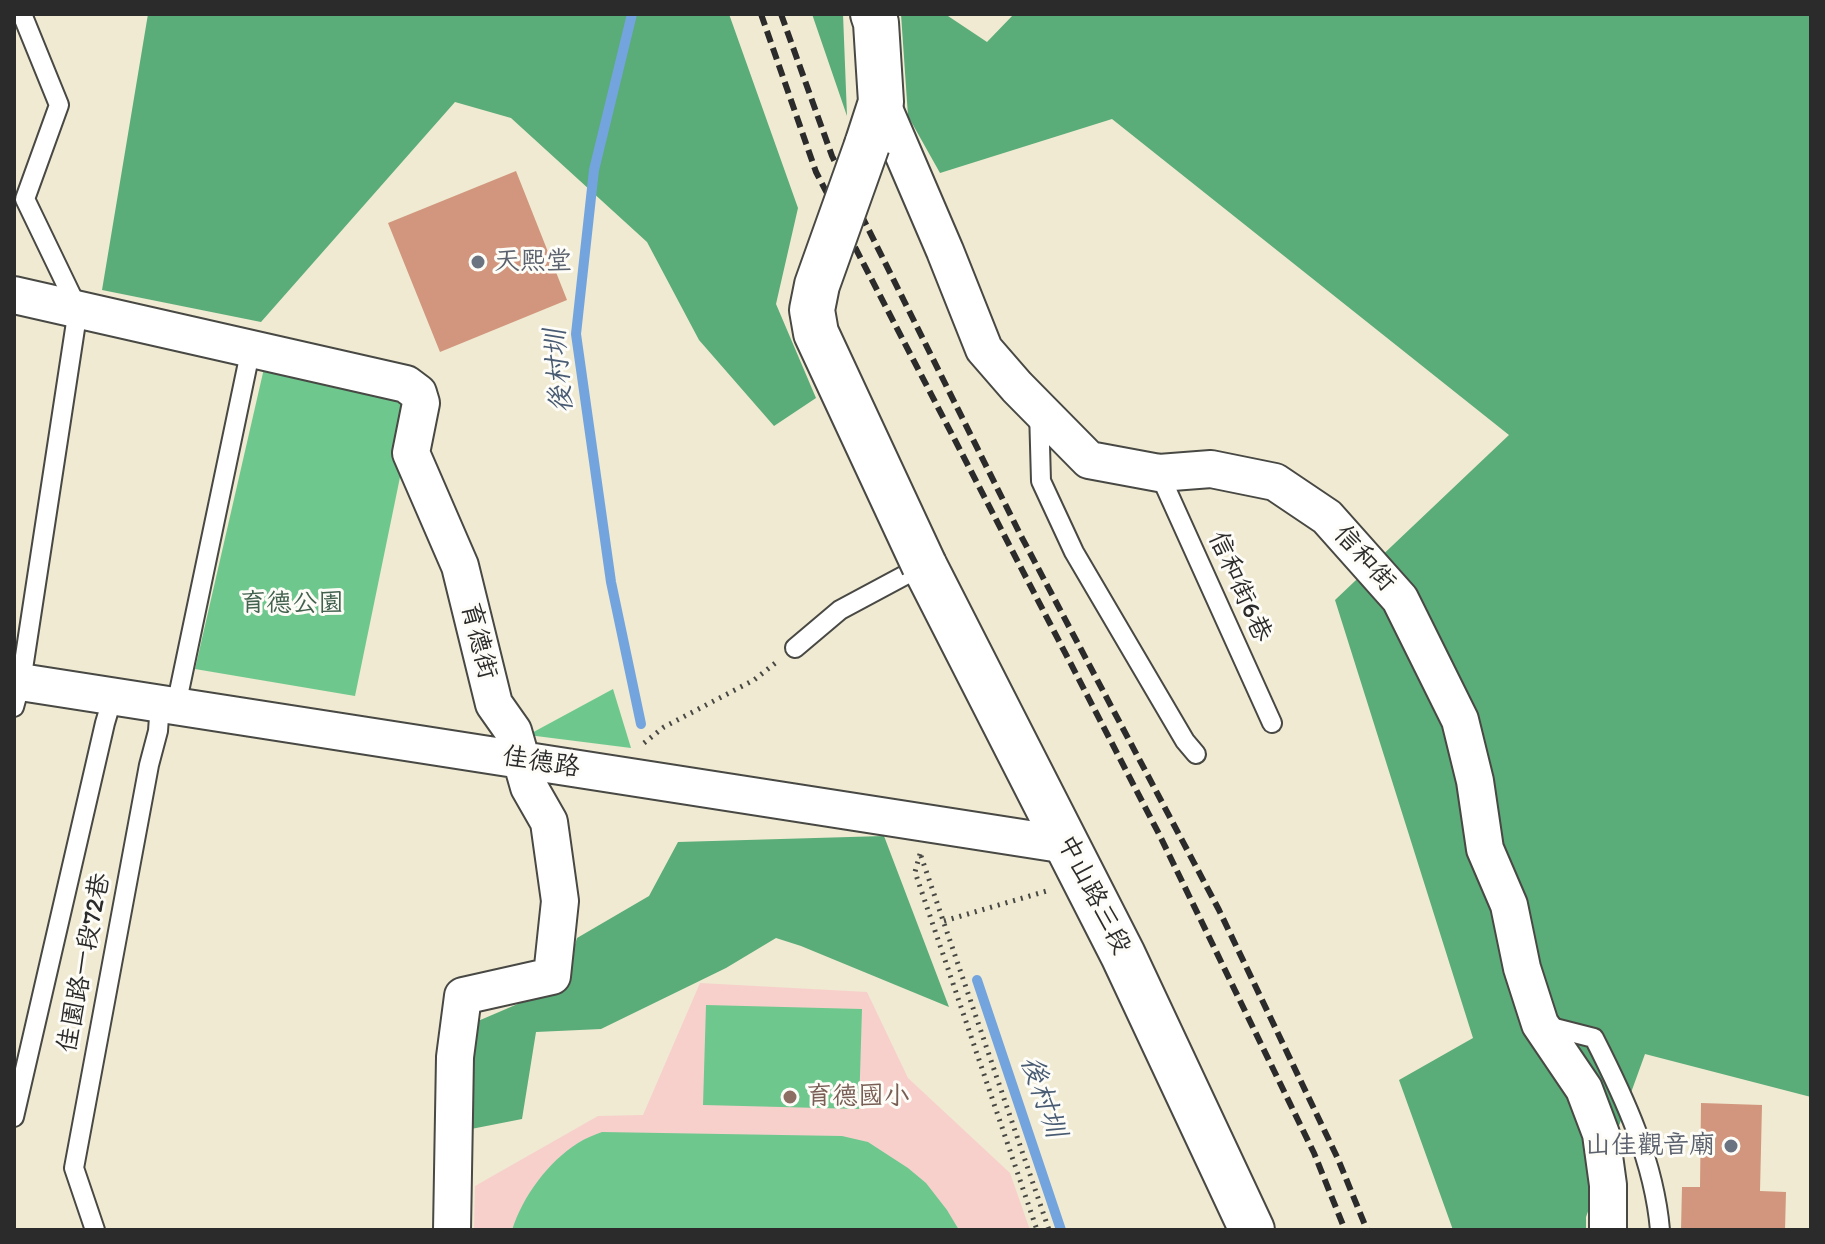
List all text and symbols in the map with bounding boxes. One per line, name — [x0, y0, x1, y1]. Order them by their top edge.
place label: 天熙堂 — [494, 246, 572, 278]
marker: 天熙堂 — [469, 253, 487, 271]
water label: 後村圳 — [540, 328, 580, 414]
street label: 信和街 — [1326, 520, 1402, 598]
street label: 信和街6巷 — [1201, 527, 1277, 647]
park label: 育德公園 — [240, 588, 344, 620]
street label: 育德街 — [453, 599, 503, 683]
street label: 佳德路 — [500, 741, 582, 785]
street label: 中山路三段 — [1050, 830, 1136, 960]
street label: 佳園路一段72巷 — [52, 870, 118, 1056]
water label: 後村圳 — [1012, 1052, 1072, 1142]
place label: 育德國小 — [806, 1081, 910, 1113]
marker: 育德國小 — [781, 1088, 799, 1106]
place label: 山佳觀音廟 — [1585, 1130, 1715, 1162]
marker: 山佳觀音廟 — [1722, 1137, 1740, 1155]

